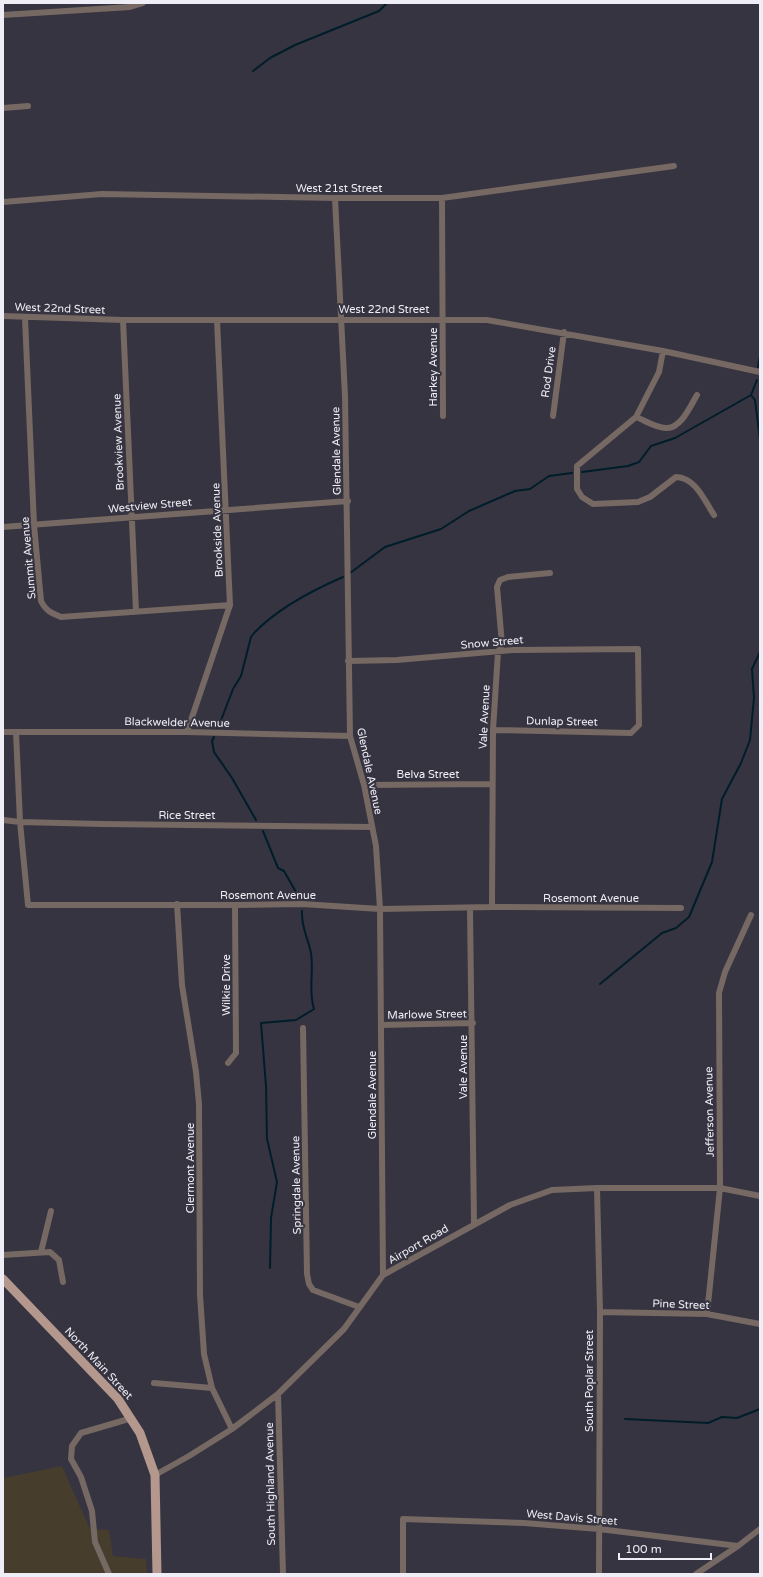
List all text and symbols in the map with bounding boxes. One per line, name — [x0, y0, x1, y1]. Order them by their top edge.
street label: West 21st Street — [296, 182, 382, 195]
street label: West 22nd Street — [14, 300, 106, 317]
street label: West 22nd Street — [339, 303, 429, 316]
street label: Harkey Avenue — [427, 328, 440, 406]
street label: Rod Drive — [538, 346, 559, 398]
street label: Brookview Avenue — [110, 393, 127, 491]
street label: Glendale Avenue — [329, 407, 344, 495]
street label: Brookside Avenue — [209, 483, 226, 577]
street label: Westview Street — [108, 495, 192, 516]
street label: Summit Avenue — [18, 516, 39, 600]
street label: Snow Street — [460, 633, 524, 652]
street label: Vale Avenue — [476, 685, 493, 750]
street label: Dunlap Street — [526, 714, 598, 729]
street label: Blackwelder Avenue — [124, 715, 230, 730]
street label: Glendale Avenue — [354, 727, 385, 816]
street label: Belva Street — [397, 768, 459, 781]
street label: Rice Street — [159, 809, 215, 822]
street label: Rosemont Avenue — [220, 889, 316, 902]
street label: Rosemont Avenue — [543, 892, 639, 905]
street label: Wilkie Drive — [220, 954, 233, 1016]
street label: Marlowe Street — [387, 1007, 467, 1022]
street label: Vale Avenue — [457, 1035, 470, 1099]
street label: Glendale Avenue — [366, 1051, 379, 1139]
street label: Jefferson Avenue — [702, 1066, 717, 1158]
street label: Clermont Avenue — [184, 1123, 197, 1213]
street label: Springdale Avenue — [289, 1136, 304, 1234]
street label: Airport Road — [386, 1222, 451, 1267]
street label: Pine Street — [652, 1297, 710, 1312]
street label: North Main Street — [62, 1325, 135, 1402]
street label: South Poplar Street — [583, 1330, 596, 1432]
street label: South Highland Avenue — [263, 1422, 278, 1546]
street label: West Davis Street — [526, 1507, 618, 1528]
scale bar — [619, 1535, 711, 1561]
text: 100 m — [625, 1542, 662, 1556]

